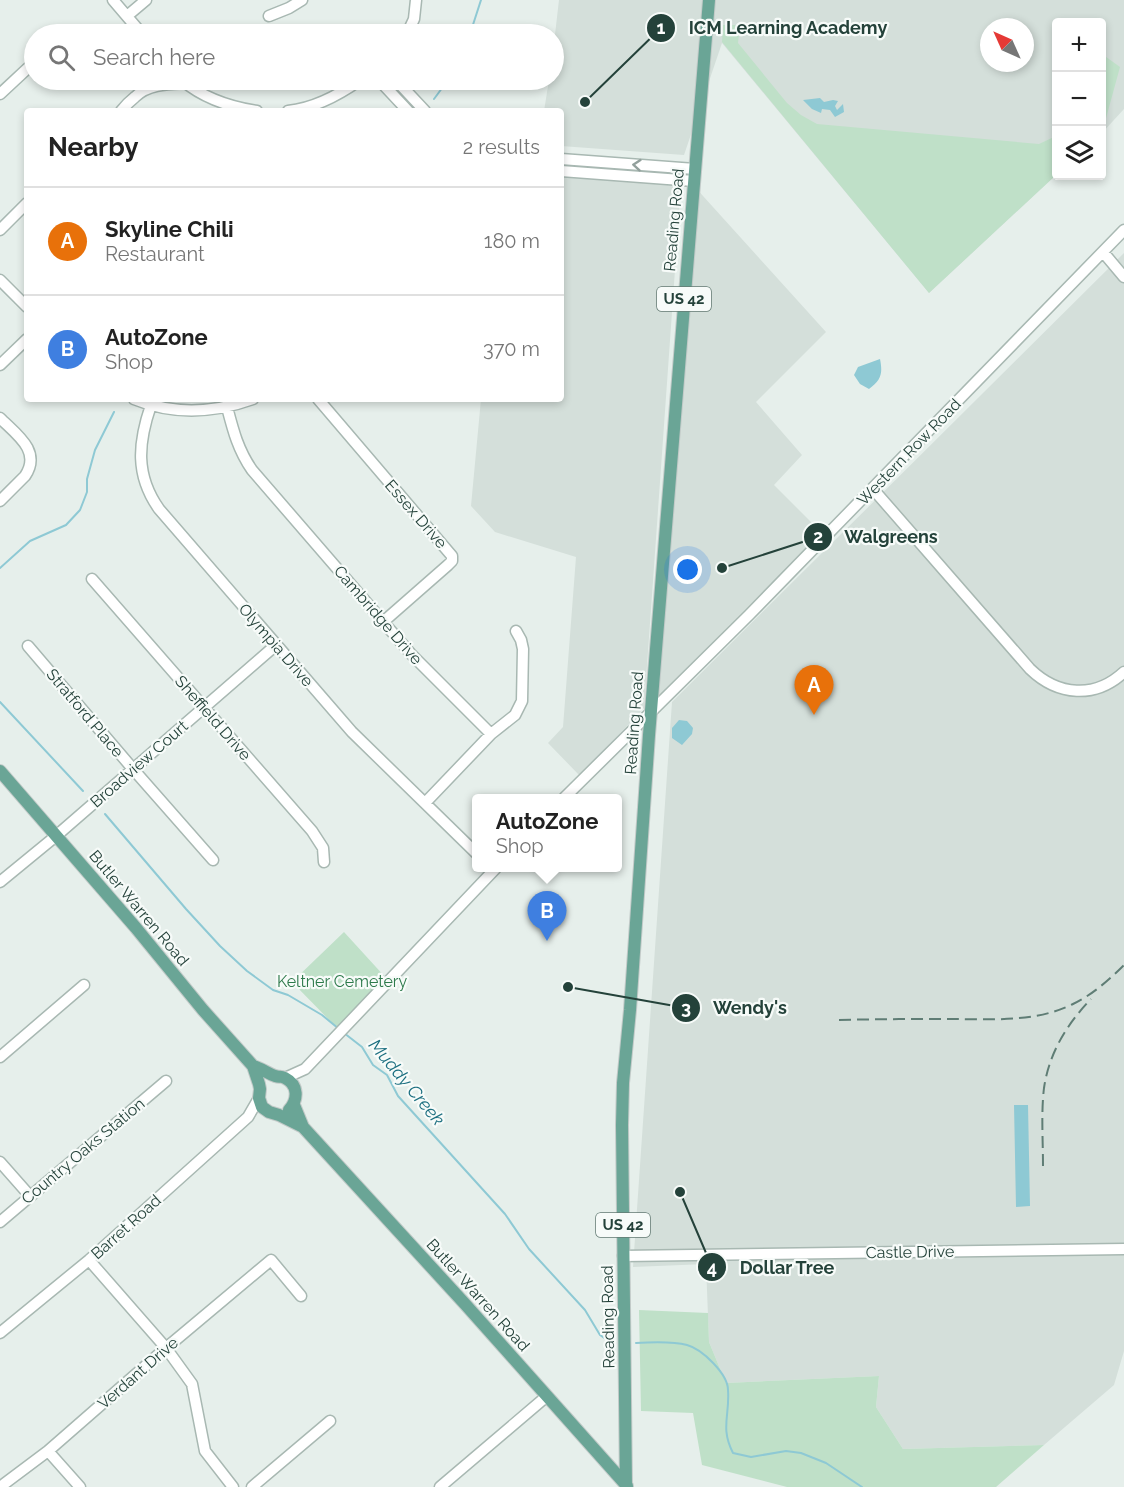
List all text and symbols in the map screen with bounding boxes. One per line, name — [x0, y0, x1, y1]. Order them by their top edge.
callout: ICM Learning Academy — [646, 10, 900, 46]
text: 1 — [657, 17, 666, 38]
text: ICM Learning Academy — [689, 17, 887, 38]
north arrow — [980, 18, 1034, 72]
map controls — [1052, 18, 1106, 180]
button: + — [1052, 18, 1106, 72]
search box — [24, 24, 564, 90]
icon: search — [45, 41, 78, 74]
text: Search here — [93, 44, 215, 70]
button: − — [1052, 72, 1106, 126]
button: layers — [1052, 126, 1106, 180]
text: Nearby — [48, 132, 138, 162]
text: 2 results — [463, 135, 540, 159]
one-way arrow — [632, 158, 641, 171]
street label: Reading Road — [660, 168, 688, 272]
text: Skyline Chili — [105, 216, 234, 242]
text: A — [61, 229, 74, 253]
text: 180 m — [484, 229, 540, 253]
text: Restaurant — [105, 242, 205, 266]
road number: US 42 — [657, 287, 711, 311]
text: AutoZone — [105, 324, 208, 350]
text: B — [61, 337, 74, 361]
text: 370 m — [483, 337, 540, 361]
text: Shop — [105, 350, 153, 374]
street label: Western Row Road — [853, 395, 965, 509]
street label: Essex Drive — [381, 476, 451, 552]
callout: Walgreens — [803, 519, 950, 555]
text: 2 — [813, 526, 823, 547]
text: Walgreens — [844, 526, 938, 547]
your location — [673, 555, 702, 584]
street label: Cambridge Drive — [330, 562, 426, 668]
street label: Olympia Drive — [235, 600, 317, 690]
street label: Stratford Place — [42, 665, 128, 761]
pin: A — [794, 666, 834, 715]
street label: Reading Road — [621, 671, 647, 775]
street label: Sheffield Drive — [171, 672, 255, 764]
street label: Broadview Court — [86, 716, 192, 812]
popup — [472, 794, 622, 872]
text: AutoZone — [496, 808, 598, 834]
text: Shop — [496, 834, 544, 858]
street label: Butler Warren Road — [85, 846, 193, 970]
pin: B — [528, 892, 566, 941]
park label: Keltner Cemetery — [277, 972, 407, 991]
callout: Wendy's — [671, 990, 799, 1026]
text: 3 — [681, 997, 691, 1018]
text: Wendy's — [713, 997, 787, 1018]
water label: Muddy Creek — [365, 1035, 449, 1130]
street label: Country Oaks Station — [18, 1094, 148, 1208]
street label: Barret Road — [87, 1191, 165, 1263]
road number: US 42 — [596, 1213, 650, 1237]
street label: Butler Warren Road — [422, 1235, 534, 1355]
street label: Castle Drive — [865, 1242, 955, 1262]
callout: Dollar Tree — [697, 1249, 847, 1285]
text: 4 — [707, 1257, 717, 1278]
text: Dollar Tree — [740, 1257, 834, 1278]
street label: Reading Road — [598, 1265, 618, 1369]
street label: Verdant Drive — [94, 1333, 182, 1413]

